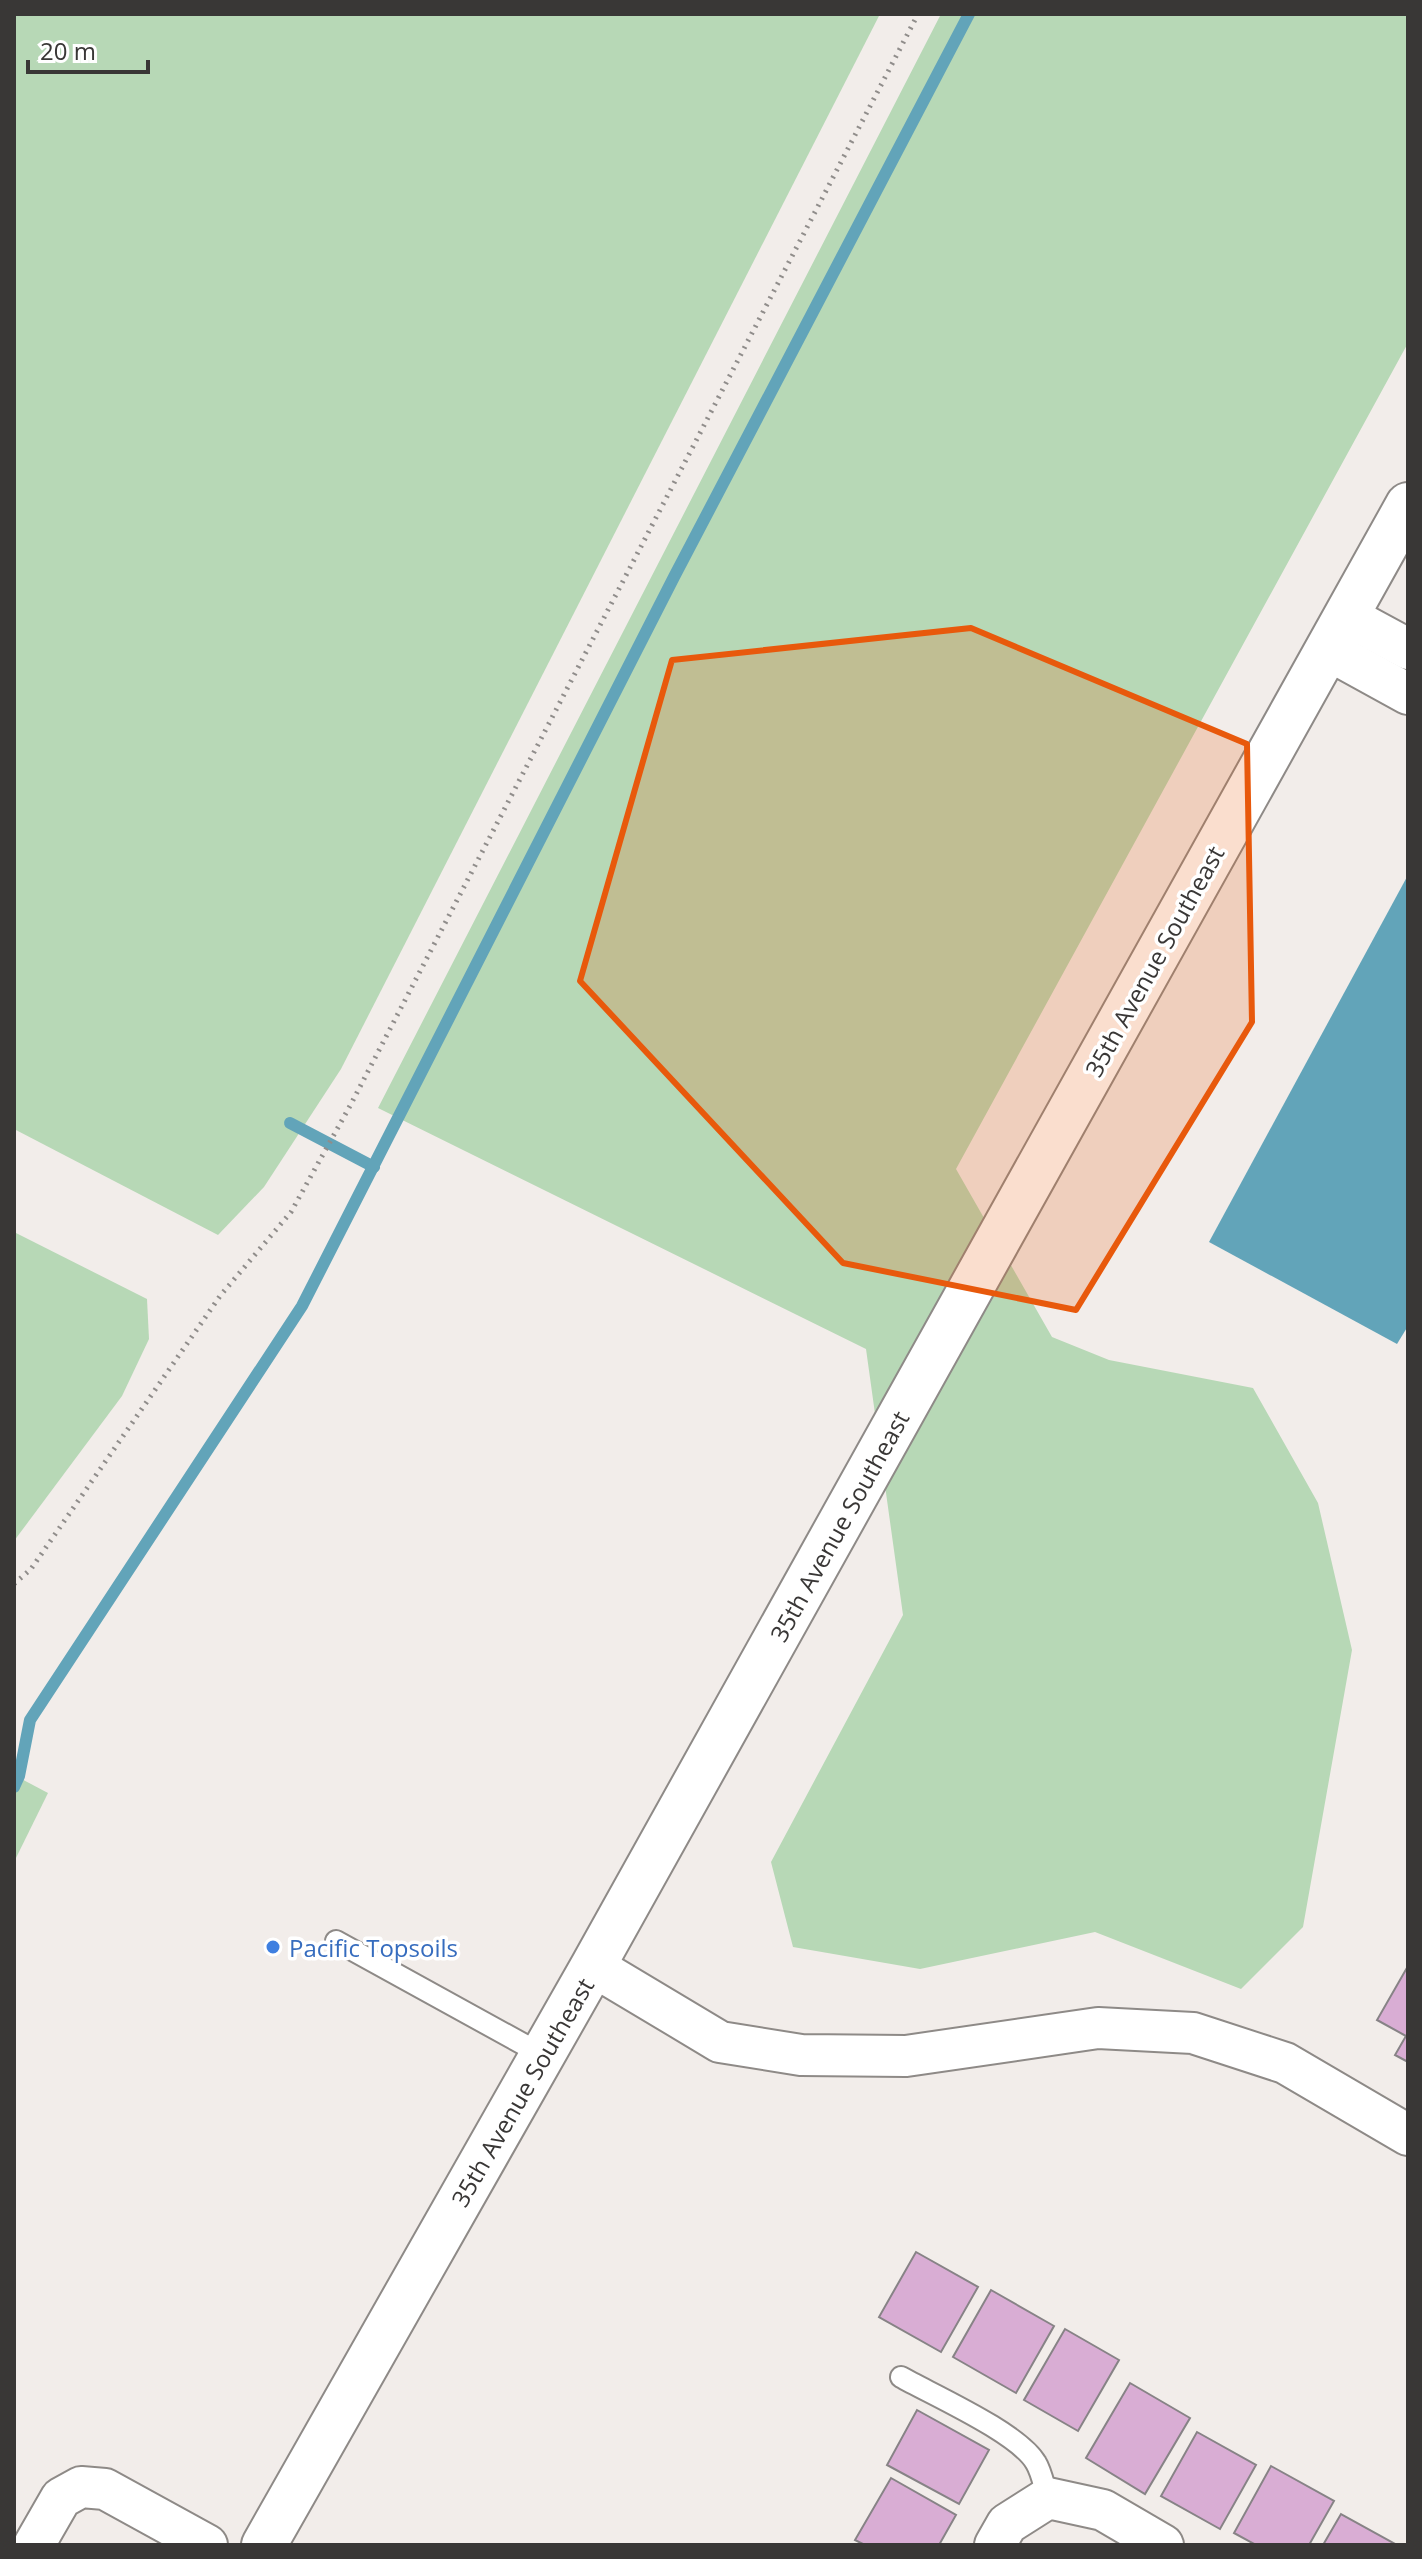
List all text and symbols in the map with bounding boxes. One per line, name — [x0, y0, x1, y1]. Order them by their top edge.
scale bar — [28, 24, 148, 74]
text: 20 m — [40, 34, 96, 67]
street label: 35th Avenue Southeast — [1077, 840, 1231, 1082]
street label: 35th Avenue Southeast — [762, 1405, 916, 1647]
place label: Pacific Topsoils — [289, 1931, 458, 1964]
marker: Pacific Topsoils — [264, 1938, 282, 1956]
street label: 35th Avenue Southeast — [443, 1972, 601, 2212]

